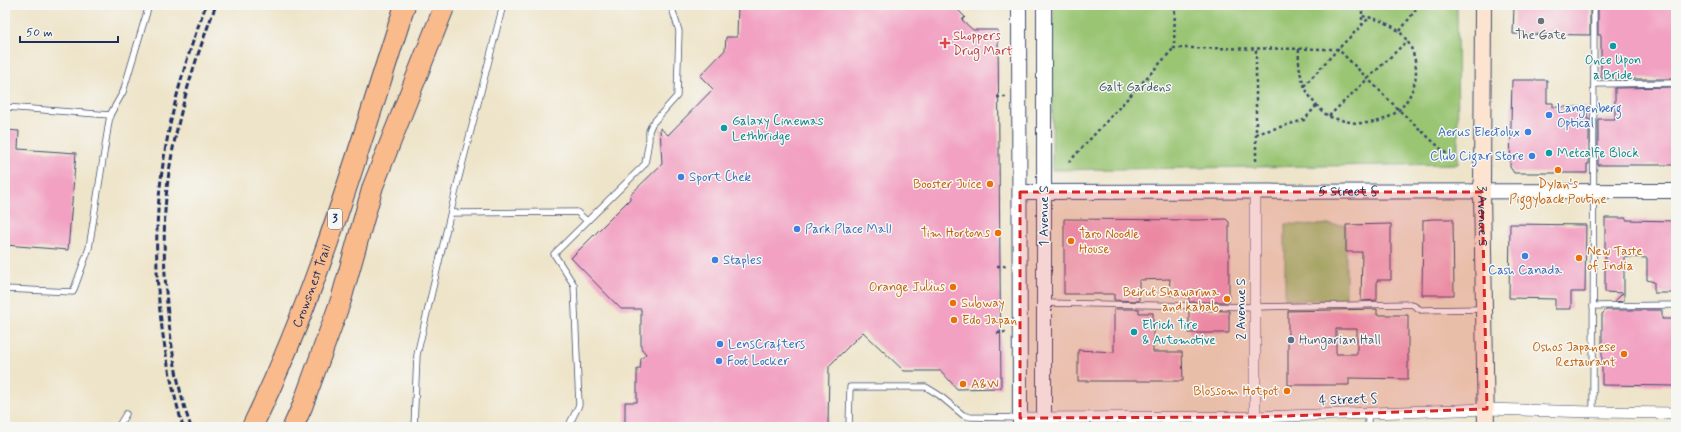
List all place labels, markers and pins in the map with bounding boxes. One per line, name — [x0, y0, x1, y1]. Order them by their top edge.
marker: The Gate — [1536, 16, 1546, 26]
place label: The Gate — [1515, 27, 1567, 44]
place label: Shoppers Drug Mart — [953, 28, 1013, 61]
marker: Shoppers Drug Mart — [940, 38, 950, 48]
marker: Once Upon a Bride — [1608, 41, 1618, 51]
place label: Once Upon a Bride — [1585, 52, 1641, 84]
place label: Langenberg Optical — [1557, 100, 1622, 132]
marker: Langenberg Optical — [1544, 110, 1554, 120]
place label: Galaxy Cinemas Lethbridge — [732, 113, 824, 145]
marker: Galaxy Cinemas Lethbridge — [719, 123, 729, 133]
place label: Aerus Electolux — [1438, 124, 1520, 141]
marker: Aerus Electolux — [1523, 127, 1533, 137]
place label: Metcalfe Block — [1557, 145, 1640, 162]
place label: Club Cigar Store — [1430, 148, 1524, 167]
marker: Metcalfe Block — [1544, 148, 1554, 158]
marker: Club Cigar Store — [1527, 151, 1537, 161]
marker: Dylan's Piggyback Poutine — [1553, 165, 1563, 175]
place label: Sport Chek — [689, 169, 752, 186]
marker: Sport Chek — [676, 172, 686, 182]
place label: Booster Juice — [913, 176, 982, 193]
place label: Dylan's Piggyback Poutine — [1509, 176, 1607, 210]
marker: Booster Juice — [985, 179, 995, 189]
place label: Park Place Mall — [805, 221, 892, 238]
marker: Park Place Mall — [792, 224, 802, 234]
place label: Tim Hortons — [921, 225, 990, 242]
place label: Taro Noodle House — [1079, 226, 1139, 258]
marker: Tim Hortons — [993, 228, 1003, 238]
marker: Taro Noodle House — [1066, 236, 1076, 246]
place label: New Taste of India — [1587, 243, 1643, 275]
marker: Cash Canada — [1520, 251, 1530, 261]
place label: Staples — [723, 252, 762, 269]
marker: New Taste of India — [1574, 253, 1584, 263]
marker: Staples — [710, 255, 720, 265]
place label: Cash Canada — [1488, 262, 1562, 279]
place label: Orange Julius — [869, 279, 945, 297]
marker: Orange Julius — [948, 282, 958, 292]
place label: Beirut Shawarma and kabab — [1123, 284, 1219, 316]
marker: Beirut Shawarma and kabab — [1222, 294, 1232, 304]
place label: Subway — [961, 295, 1005, 312]
marker: Subway — [948, 298, 958, 308]
place label: Edo Japan — [962, 312, 1017, 329]
marker: Edo Japan — [949, 315, 959, 325]
place label: Elrich Tire & Automotive — [1142, 317, 1216, 349]
marker: Elrich Tire & Automotive — [1129, 327, 1139, 337]
place label: Hungarian Hall — [1299, 332, 1381, 350]
marker: Hungarian Hall — [1286, 335, 1296, 345]
place label: LensCrafters — [728, 336, 805, 353]
marker: LensCrafters — [715, 339, 725, 349]
place label: Oshos Japanese Restaurant — [1532, 339, 1616, 371]
marker: Oshos Japanese Restaurant — [1619, 349, 1629, 359]
place label: Foot Locker — [727, 353, 790, 370]
marker: Foot Locker — [714, 356, 724, 366]
place label: A&W — [971, 376, 999, 393]
marker: A&W — [958, 379, 968, 389]
place label: Blossom Hotpot — [1193, 383, 1279, 400]
marker: Blossom Hotpot — [1282, 386, 1292, 396]

